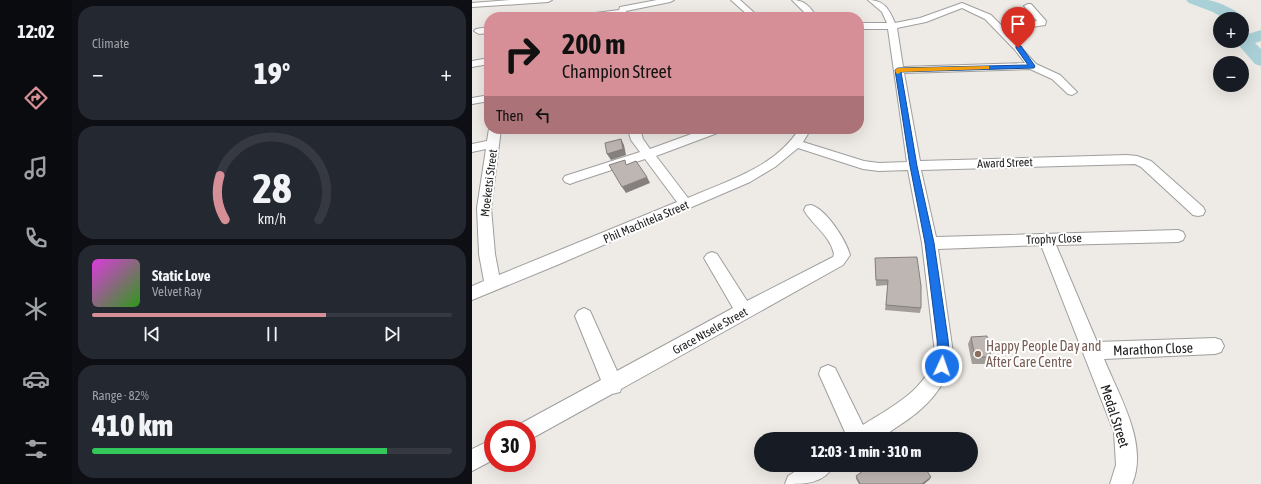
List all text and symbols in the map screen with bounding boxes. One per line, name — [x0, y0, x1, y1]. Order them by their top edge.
pin — [1001, 7.0, 1035, 48]
map controls — [1213, 12, 1249, 92]
button: + — [1213, 12, 1249, 48]
icon: arrive — [1007, 13, 1029, 35]
text: 12:02 — [17, 21, 55, 42]
icon: right — [496, 28, 548, 80]
text: 200 m — [562, 28, 625, 60]
text: Climate — [92, 36, 129, 51]
text: 19° — [254, 56, 290, 90]
button: − — [1213, 56, 1249, 92]
text: − — [92, 60, 103, 86]
text: + — [441, 60, 452, 86]
text: Champion Street — [562, 61, 672, 82]
icon: directions — [22, 84, 50, 112]
icon: left — [532, 104, 554, 126]
text: Then — [496, 107, 524, 124]
street label: Moeketsi Street — [478, 148, 500, 218]
icon: music — [22, 154, 50, 182]
street label: Award Street — [977, 155, 1034, 171]
text: 28 — [252, 164, 292, 212]
street label: Phil Machitela Street — [601, 197, 691, 246]
text: km/h — [258, 211, 286, 227]
icon: phone — [22, 224, 50, 252]
street label: Trophy Close — [1026, 231, 1082, 247]
text: Static Love — [152, 267, 211, 284]
text: Velvet Ray — [152, 284, 202, 299]
icon: climate — [22, 295, 50, 323]
street label: Grace Ntsele Street — [670, 304, 750, 357]
icon: previous — [141, 323, 163, 345]
icon: pause — [261, 323, 283, 345]
icon: next — [381, 323, 403, 345]
place label: Happy People Day and After Care Centre — [986, 338, 1102, 370]
street label: Marathon Close — [1113, 340, 1193, 358]
position arrow — [921, 345, 963, 387]
marker: Happy People Day and After Care Centre — [973, 349, 983, 359]
icon: car — [22, 365, 50, 393]
street label: Medal Street — [1097, 383, 1133, 449]
text: Range · 82% — [92, 388, 149, 403]
text: 410 km — [92, 408, 173, 442]
speed limit sign: 30 — [484, 420, 536, 472]
icon: filters — [22, 435, 50, 463]
text: 12:03 · 1 min · 310 m — [811, 443, 921, 460]

